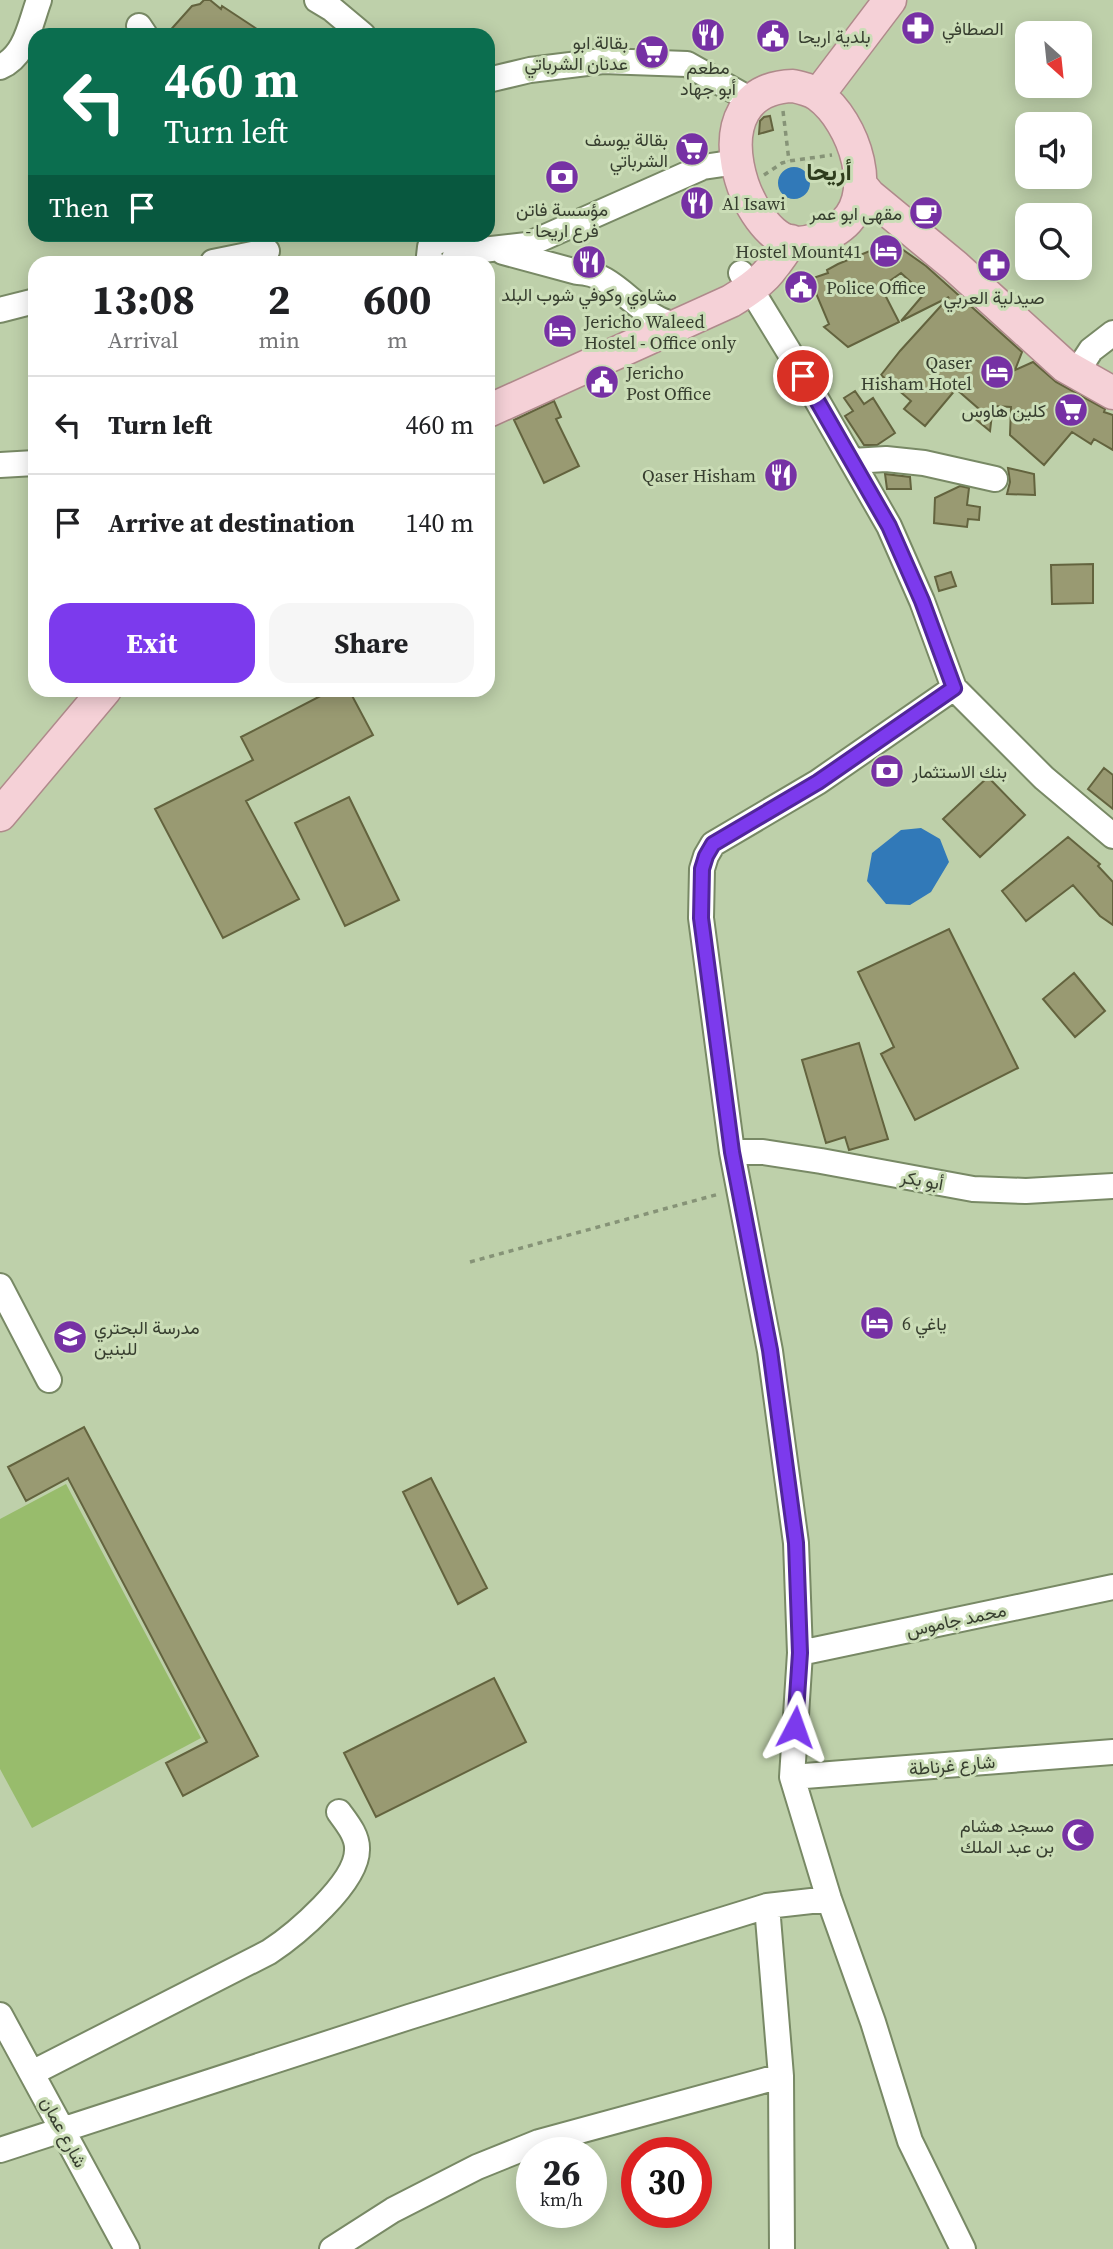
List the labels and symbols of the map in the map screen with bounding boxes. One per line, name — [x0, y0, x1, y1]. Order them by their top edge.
pharmacy icon: الصطافي — [899, 9, 937, 47]
restaurant icon: مطعم أبو جهاد — [689, 16, 727, 54]
place label: الصطافي — [942, 16, 1004, 44]
public building icon: بلدية اريحا — [754, 17, 792, 55]
north arrow — [1015, 21, 1092, 98]
place label: بلدية اريحا — [798, 24, 871, 49]
place label: بقالة ابو عدنان الشرباتي — [525, 30, 628, 79]
supermarket icon: بقالة ابو عدنان الشرباتي — [633, 33, 671, 71]
place label: مطعم أبو جهاد — [680, 55, 736, 101]
place label: بقالة يوسف الشرباتي — [585, 127, 668, 176]
supermarket icon: بقالة يوسف الشرباتي — [673, 130, 711, 168]
district label: أريحا — [806, 155, 852, 188]
bank icon: مؤسسة فاتن - فرع اريحا — [543, 158, 581, 196]
restaurant icon: Al Isawi — [678, 184, 716, 222]
place label: Al Isawi — [722, 191, 786, 216]
cafe icon: مقهى ابو عمر — [907, 194, 945, 232]
place label: مؤسسة فاتن - فرع اريحا — [516, 197, 608, 243]
place label: مقهى ابو عمر — [809, 201, 902, 226]
hotel icon: Hostel Mount41 — [867, 232, 905, 270]
place label: Hostel Mount41 — [735, 239, 862, 264]
restaurant icon: مشاوي وكوفي شوب البلد — [570, 243, 608, 281]
pharmacy icon: صيدلية العربي — [975, 246, 1013, 284]
public building icon: Police Office — [782, 268, 820, 306]
place label: Police Office — [826, 275, 926, 300]
place label: مشاوي وكوفي شوب البلد — [501, 282, 677, 310]
place label: صيدلية العربي — [943, 285, 1045, 313]
place label: Jericho Waleed Hostel - Office only — [583, 309, 737, 355]
hotel icon: Jericho Waleed Hostel - Office only — [541, 312, 579, 350]
pin — [773, 346, 833, 406]
place label: Qaser Hisham Hotel — [861, 350, 972, 396]
hotel icon: Qaser Hisham Hotel — [978, 353, 1016, 391]
place label: Jericho Post Office — [625, 360, 711, 406]
public building icon: Jericho Post Office — [583, 363, 621, 401]
supermarket icon: كلين هاوس — [1052, 391, 1090, 429]
place label: كلين هاوس — [961, 398, 1046, 423]
restaurant icon: Qaser Hisham — [762, 456, 800, 494]
place label: Qaser Hisham — [642, 463, 756, 488]
bank icon: بنك الاستثمار — [868, 752, 906, 790]
place label: بنك الاستثمار — [911, 759, 1007, 784]
street label: أبو بكر — [898, 1164, 945, 1196]
hotel icon: ياغي 6 — [858, 1304, 896, 1342]
place label: ياغي 6 — [902, 1311, 947, 1339]
place label: مدرسة البحتري للبنين — [94, 1315, 200, 1361]
school or university icon: مدرسة البحتري للبنين — [51, 1318, 89, 1356]
street label: محمد جاموس — [904, 1597, 1008, 1643]
position arrow — [758, 1690, 832, 1764]
street label: شارع غرناطة — [908, 1749, 996, 1781]
place label: مسجد هشام بن عبد الملك — [960, 1813, 1054, 1859]
mosque icon: مسجد هشام بن عبد الملك — [1059, 1816, 1097, 1854]
street label: شارع عمان — [35, 2092, 93, 2172]
speed limit sign: 30 — [621, 2137, 712, 2228]

